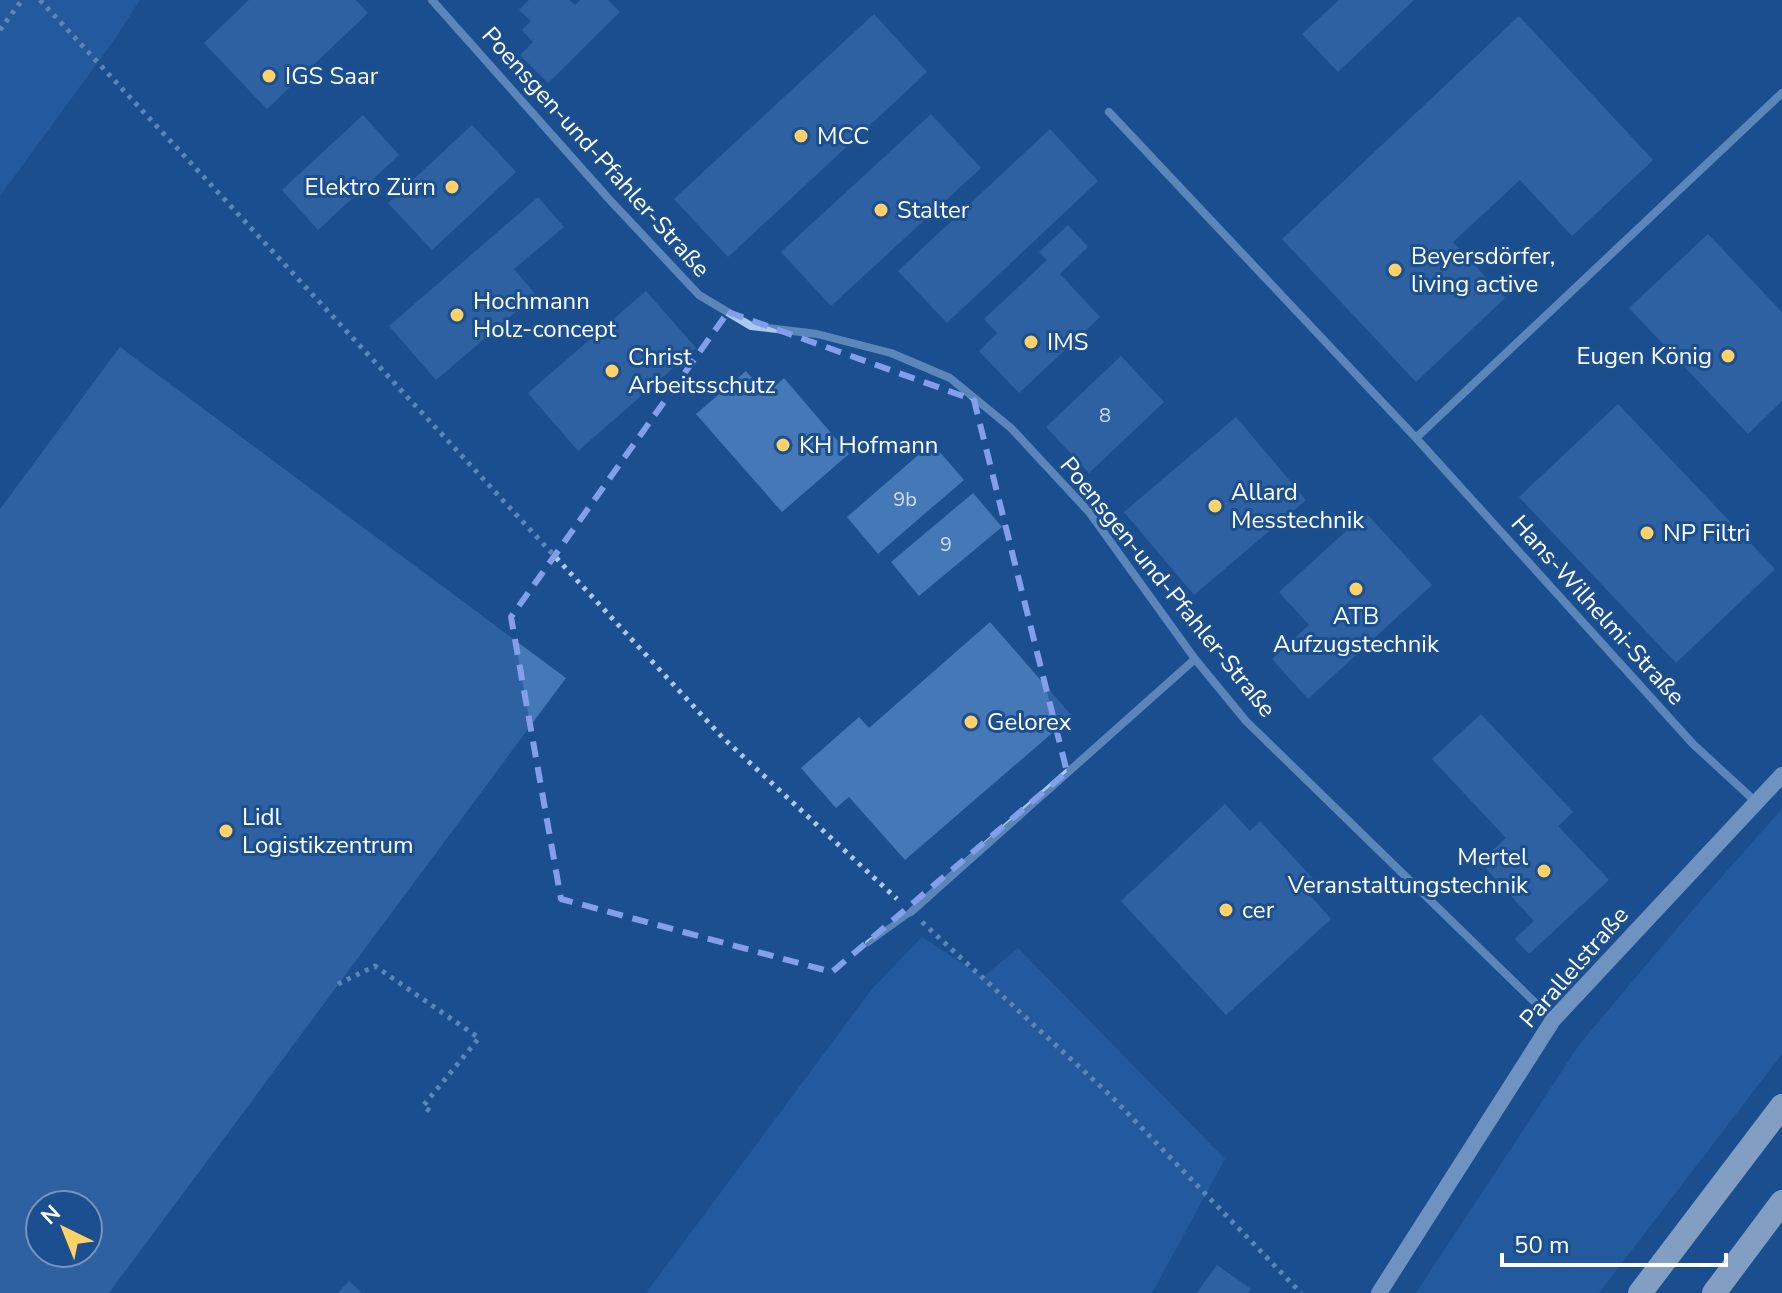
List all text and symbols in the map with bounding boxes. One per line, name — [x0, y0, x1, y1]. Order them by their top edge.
street label: Poensgen-und-Pfahler-Straße — [475, 20, 717, 284]
place label: IGS Saar — [285, 60, 379, 92]
marker: IGS Saar — [260, 67, 278, 85]
place label: MCC — [817, 120, 869, 152]
marker: MCC — [792, 127, 810, 145]
place label: Elektro Zürn — [305, 171, 436, 203]
marker: Elektro Zürn — [443, 178, 461, 196]
place label: Stalter — [897, 194, 970, 226]
marker: Stalter — [872, 201, 890, 219]
place label: Beyersdörfer, living active — [1411, 240, 1555, 300]
marker: Beyersdörfer, living active — [1386, 261, 1404, 279]
place label: Hochmann Holz-concept — [473, 285, 617, 345]
marker: Hochmann Holz-concept — [448, 306, 466, 324]
place label: IMS — [1047, 326, 1088, 358]
marker: IMS — [1022, 333, 1040, 351]
place label: Eugen König — [1577, 340, 1712, 372]
place label: Christ Arbeitsschutz — [628, 341, 776, 401]
marker: Eugen König — [1719, 347, 1737, 365]
marker: Christ Arbeitsschutz — [603, 362, 621, 380]
house number: 8 — [1099, 402, 1111, 429]
place label: KH Hofmann — [799, 429, 938, 461]
marker: KH Hofmann — [774, 436, 792, 454]
street label: Poensgen-und-Pfahler-Straße — [1053, 450, 1283, 724]
place label: Allard Messtechnik — [1231, 476, 1365, 536]
house number: 9b — [893, 486, 917, 513]
marker: Allard Messtechnik — [1206, 497, 1224, 515]
street label: Hans-Wilhelmi-Straße — [1504, 508, 1692, 712]
place label: NP Filtri — [1663, 517, 1750, 549]
marker: NP Filtri — [1638, 524, 1656, 542]
house number: 9 — [940, 531, 952, 558]
marker: ATB Aufzugstechnik — [1347, 580, 1365, 598]
place label: ATB Aufzugstechnik — [1273, 600, 1440, 660]
place label: Gelorex — [987, 706, 1072, 738]
marker: Gelorex — [962, 713, 980, 731]
place label: Lidl Logistikzentrum — [242, 801, 413, 861]
marker: Lidl Logistikzentrum — [217, 822, 235, 840]
place label: Mertel Veranstaltungstechnik — [1287, 841, 1529, 901]
marker: Mertel Veranstaltungstechnik — [1535, 862, 1553, 880]
place label: cer — [1242, 894, 1275, 926]
street label: Parallelstraße — [1512, 900, 1636, 1034]
marker: cer — [1217, 901, 1235, 919]
north arrow — [24, 1189, 104, 1269]
text: N — [35, 1199, 67, 1232]
scale bar — [1502, 1217, 1726, 1267]
text: 50 m — [1514, 1229, 1570, 1261]

